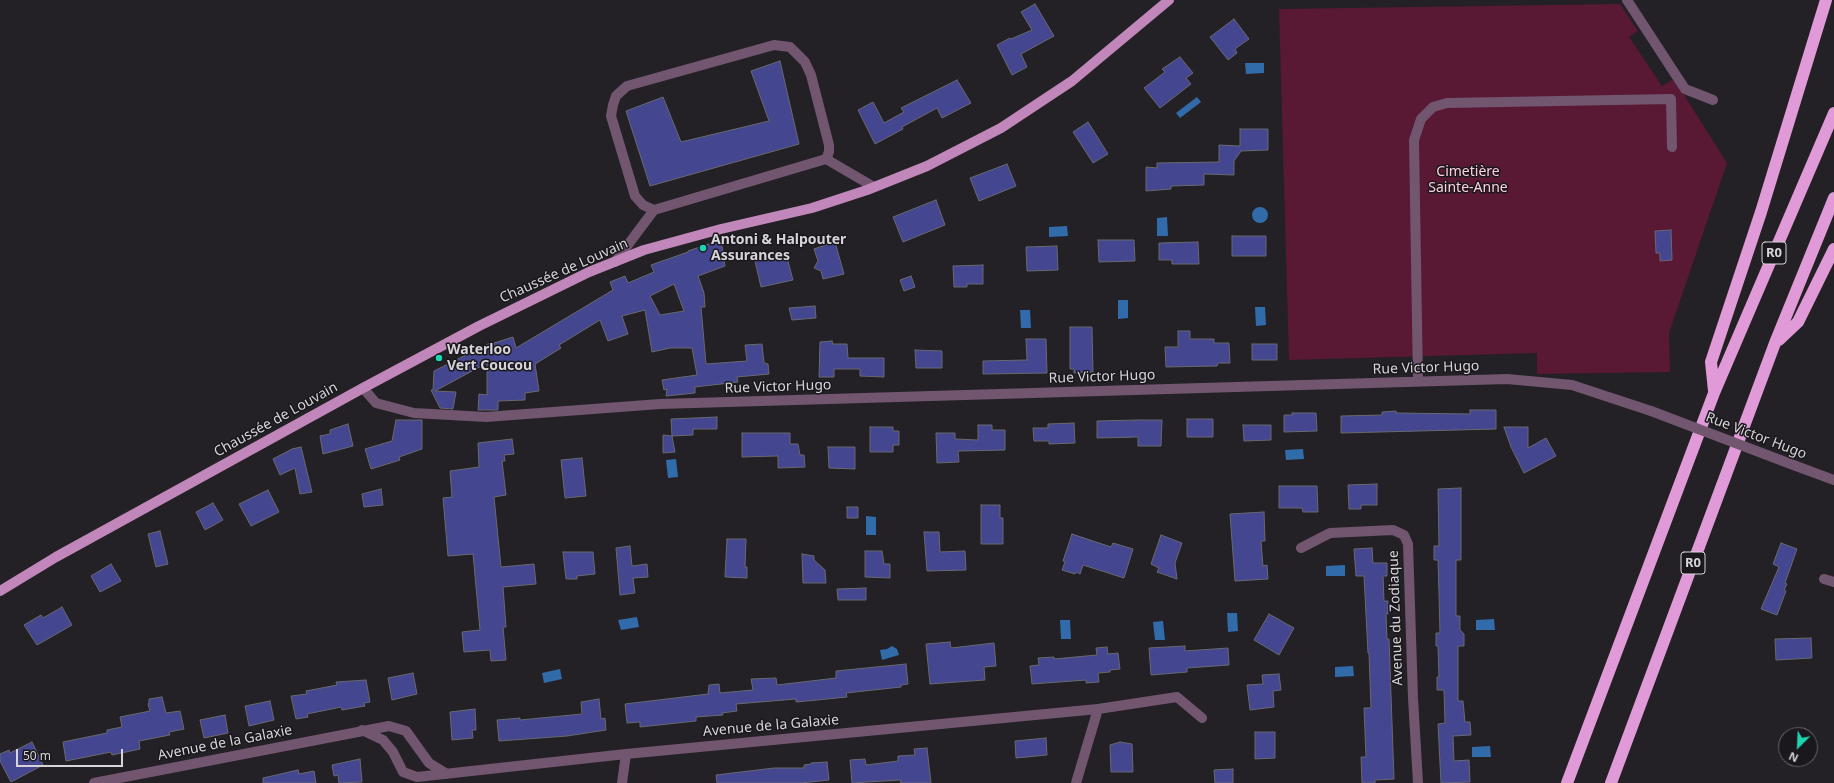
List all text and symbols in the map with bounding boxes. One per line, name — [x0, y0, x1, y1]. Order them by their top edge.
park label: Cimetière Sainte-Anne — [1428, 164, 1508, 196]
place label: Antoni & Halpouter Assurances — [711, 232, 846, 264]
street label: Chaussée de Louvain — [497, 235, 631, 307]
road number: R0 — [1762, 242, 1786, 264]
marker: Antoni & Halpouter Assurances — [698, 243, 708, 253]
place label: Waterloo Vert Coucou — [447, 342, 532, 374]
marker: Waterloo Vert Coucou — [434, 353, 444, 363]
street label: Rue Victor Hugo — [1372, 358, 1480, 378]
street label: Rue Victor Hugo — [1048, 367, 1156, 387]
street label: Rue Victor Hugo — [724, 377, 832, 397]
street label: Chaussée de Louvain — [211, 379, 341, 461]
street label: Rue Victor Hugo — [1703, 409, 1809, 463]
street label: Avenue du Zodiaque — [1385, 550, 1407, 686]
road number: R0 — [1681, 552, 1705, 574]
street label: Avenue de la Galaxie — [702, 712, 840, 740]
street label: Avenue de la Galaxie — [156, 722, 294, 764]
north arrow — [1778, 727, 1818, 767]
scale bar — [18, 741, 125, 767]
text: 50 m — [23, 747, 51, 764]
text: N — [1786, 749, 1800, 766]

